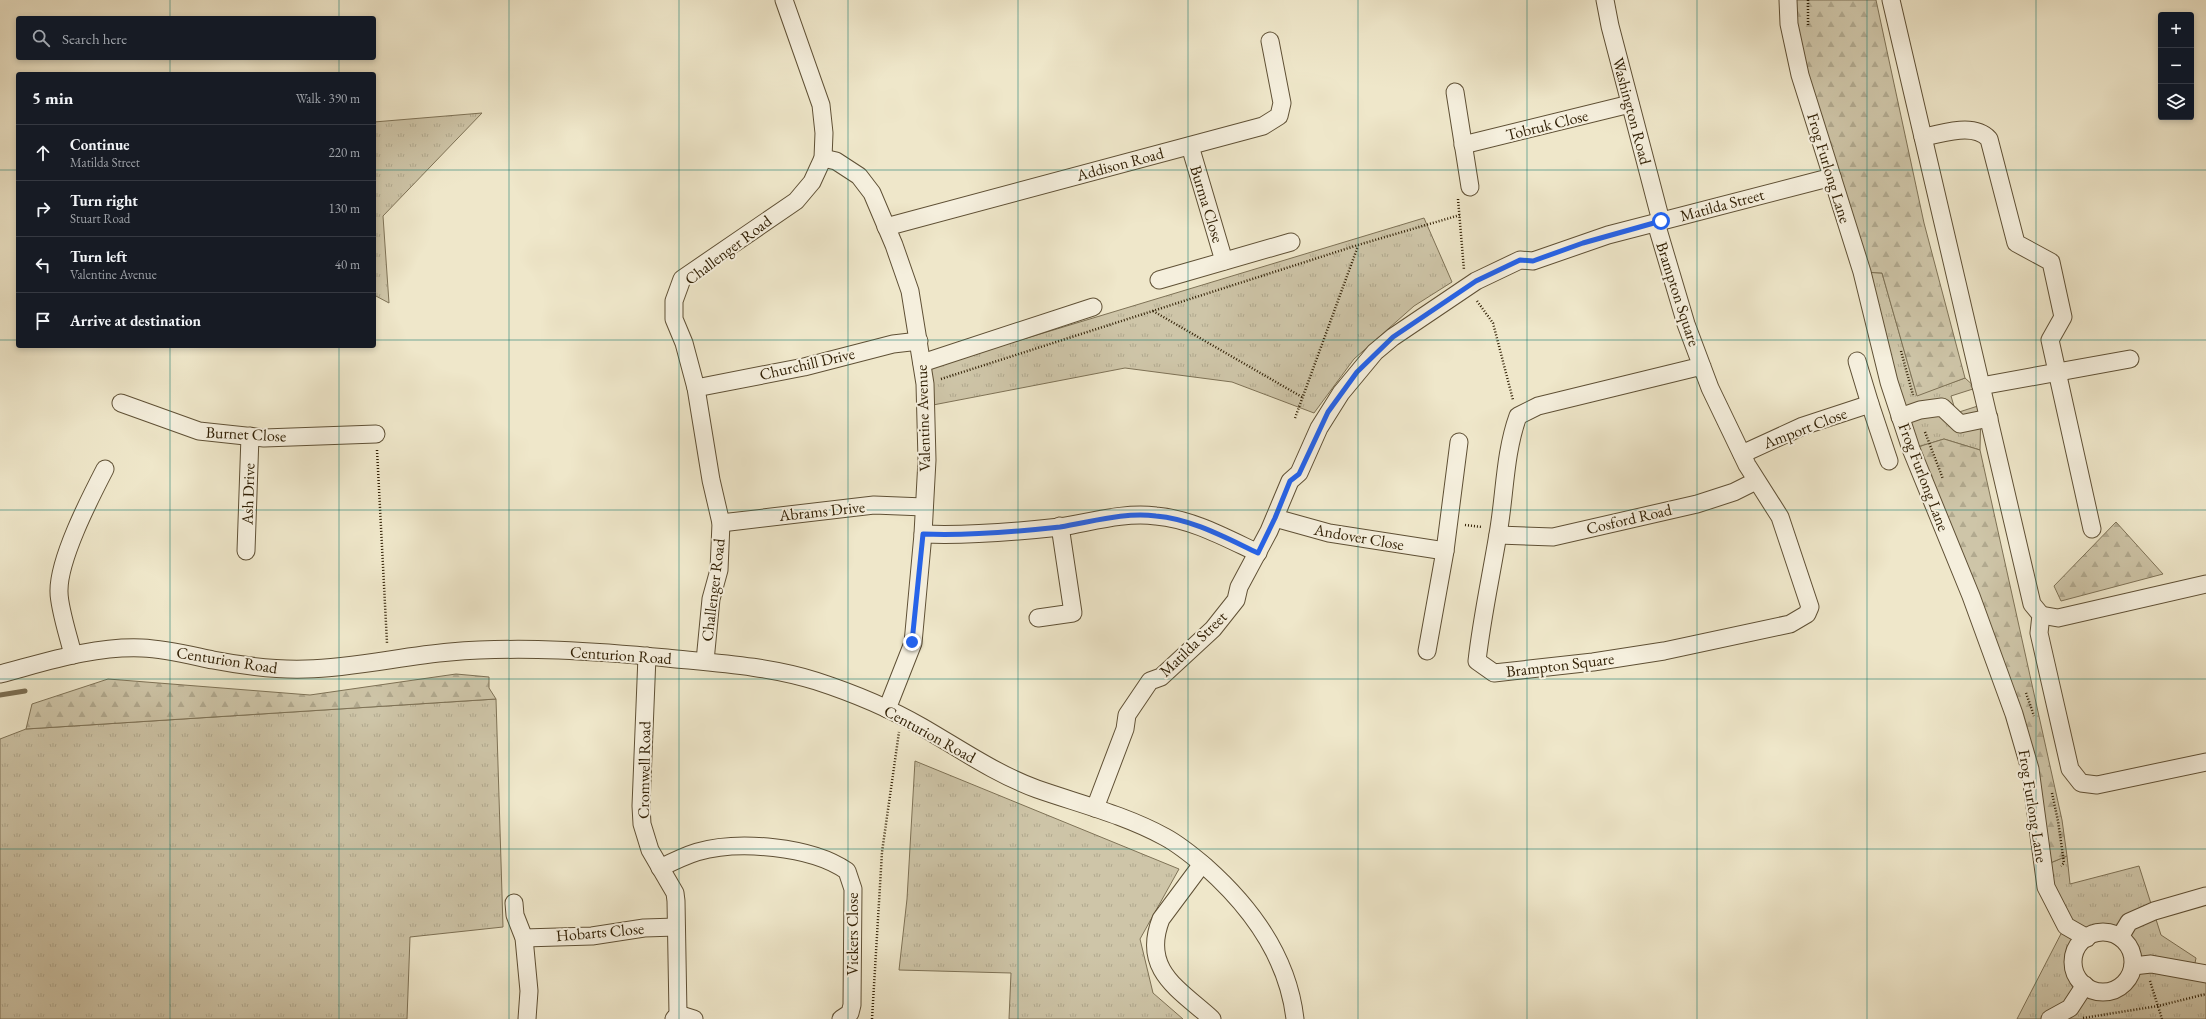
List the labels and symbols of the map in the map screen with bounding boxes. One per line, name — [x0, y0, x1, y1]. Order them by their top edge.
street label: Washington Road — [1608, 55, 1657, 168]
street label: Tobruk Close — [1504, 105, 1590, 145]
street label: Frog Furlong Lane — [1802, 110, 1856, 226]
street label: Addison Road — [1073, 142, 1167, 186]
street label: Burma Close — [1185, 163, 1229, 245]
street label: Matilda Street — [1678, 184, 1766, 226]
street label: Challenger Road — [680, 210, 776, 290]
route start — [1652, 212, 1670, 230]
street label: Brampton Square — [1651, 239, 1705, 349]
street label: Churchill Drive — [757, 343, 857, 385]
street label: Valentine Avenue — [911, 364, 935, 472]
street label: Amport Close — [1759, 402, 1850, 454]
street label: Frog Furlong Lane — [1894, 420, 1954, 534]
street label: Burnet Close — [205, 421, 287, 447]
street label: Ash Drive — [236, 463, 260, 526]
street label: Abrams Drive — [777, 496, 866, 526]
street label: Cosford Road — [1584, 499, 1675, 539]
street label: Andover Close — [1311, 519, 1406, 555]
street label: Challenger Road — [696, 536, 730, 643]
street label: Matilda Street — [1155, 607, 1231, 681]
route end — [903, 633, 921, 651]
street label: Centurion Road — [569, 641, 673, 669]
street label: Centurion Road — [175, 642, 280, 678]
street label: Brampton Square — [1505, 648, 1615, 682]
street label: Centurion Road — [880, 700, 980, 768]
street label: Cromwell Road — [633, 720, 655, 819]
street label: Frog Furlong Lane — [2014, 748, 2052, 864]
street label: Vickers Close — [842, 893, 863, 975]
street label: Hobarts Close — [555, 918, 645, 946]

